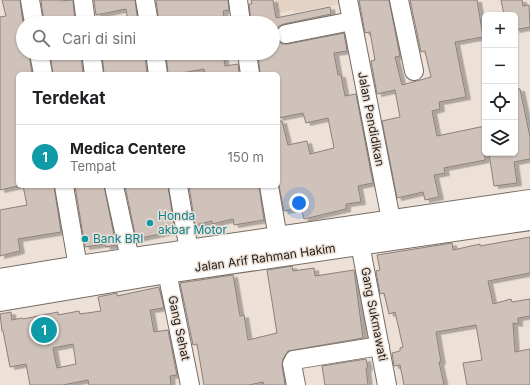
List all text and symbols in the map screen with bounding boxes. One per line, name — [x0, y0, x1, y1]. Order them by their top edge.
map controls — [482, 12, 518, 156]
button: + — [482, 12, 518, 48]
search box — [16, 16, 280, 60]
icon: search — [30, 27, 52, 49]
text: Cari di sini — [62, 29, 136, 48]
button: − — [482, 48, 518, 84]
street label: Jalan Pendidikan — [355, 70, 388, 168]
button: locate — [482, 84, 518, 120]
text: Terdekat — [32, 88, 105, 108]
button: layers — [482, 120, 518, 156]
text: Medica Centere — [70, 139, 186, 158]
text: 1 — [42, 149, 48, 165]
text: 150 m — [228, 149, 264, 165]
text: Tempat — [70, 158, 116, 174]
your location — [289, 193, 309, 213]
place label: Honda akbar Motor — [158, 208, 227, 237]
marker: Honda akbar Motor — [145, 218, 155, 228]
place label: Bank BRI — [93, 231, 143, 246]
marker: Bank BRI — [80, 234, 90, 244]
street label: Jalan Arif Rahman Hakim — [193, 240, 336, 275]
street label: Gang Sukmawati — [358, 266, 391, 362]
street label: Gang Sehat — [165, 294, 194, 362]
pin: 1 — [31, 315, 57, 345]

